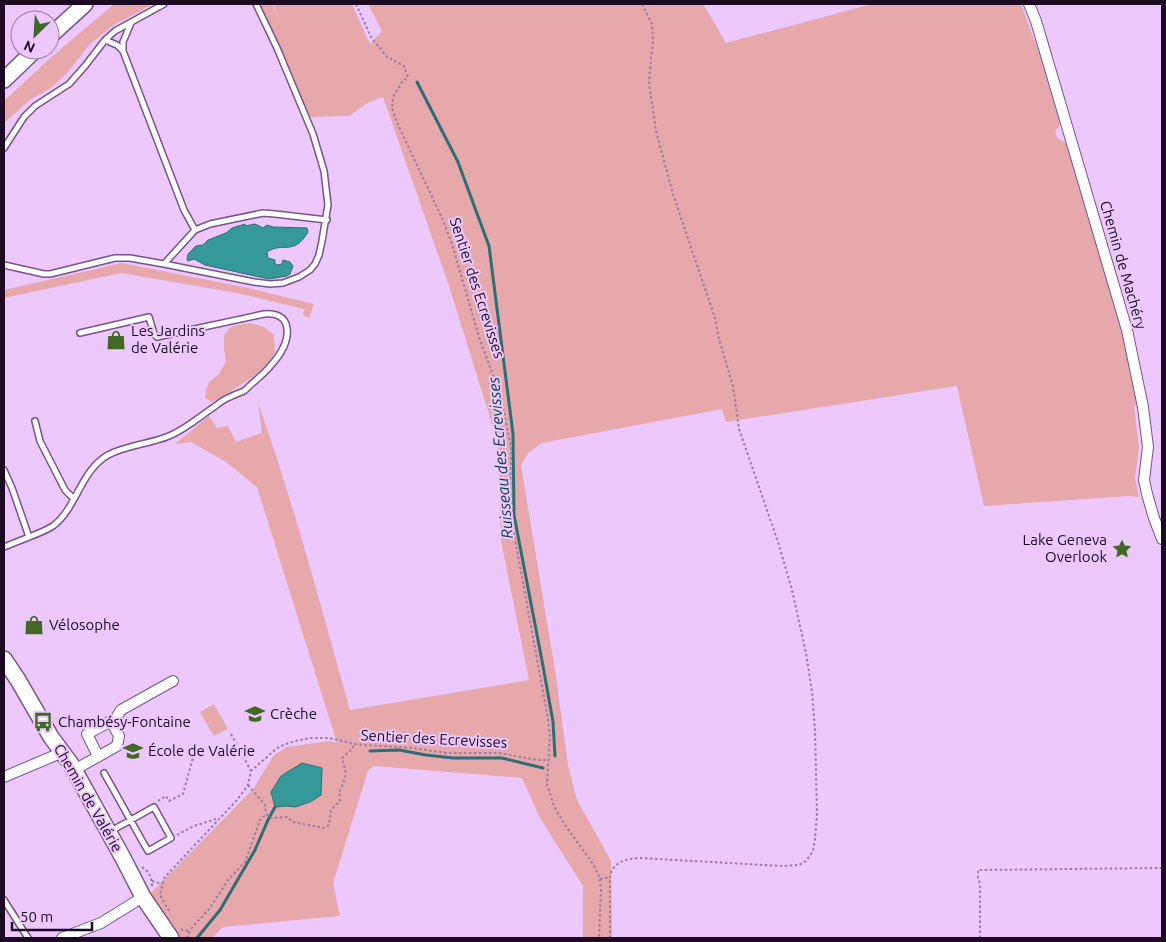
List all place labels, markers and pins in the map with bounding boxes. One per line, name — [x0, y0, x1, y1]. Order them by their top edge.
place label: Les Jardins de Valérie — [131, 322, 205, 356]
shop icon: Les Jardins de Valérie — [105, 329, 127, 351]
place label: Lake Geneva Overlook — [1023, 531, 1107, 565]
place icon: Lake Geneva Overlook — [1111, 538, 1133, 560]
shop icon: Vélosophe — [23, 614, 45, 636]
place label: Vélosophe — [49, 616, 120, 633]
school or university icon: Crèche — [244, 703, 266, 725]
place label: Crèche — [270, 705, 317, 722]
bus stop icon: Chambésy-Fontaine — [32, 711, 54, 733]
place label: Chambésy-Fontaine — [58, 713, 191, 730]
school or university icon: École de Valérie — [122, 740, 144, 762]
place label: École de Valérie — [148, 742, 255, 759]

